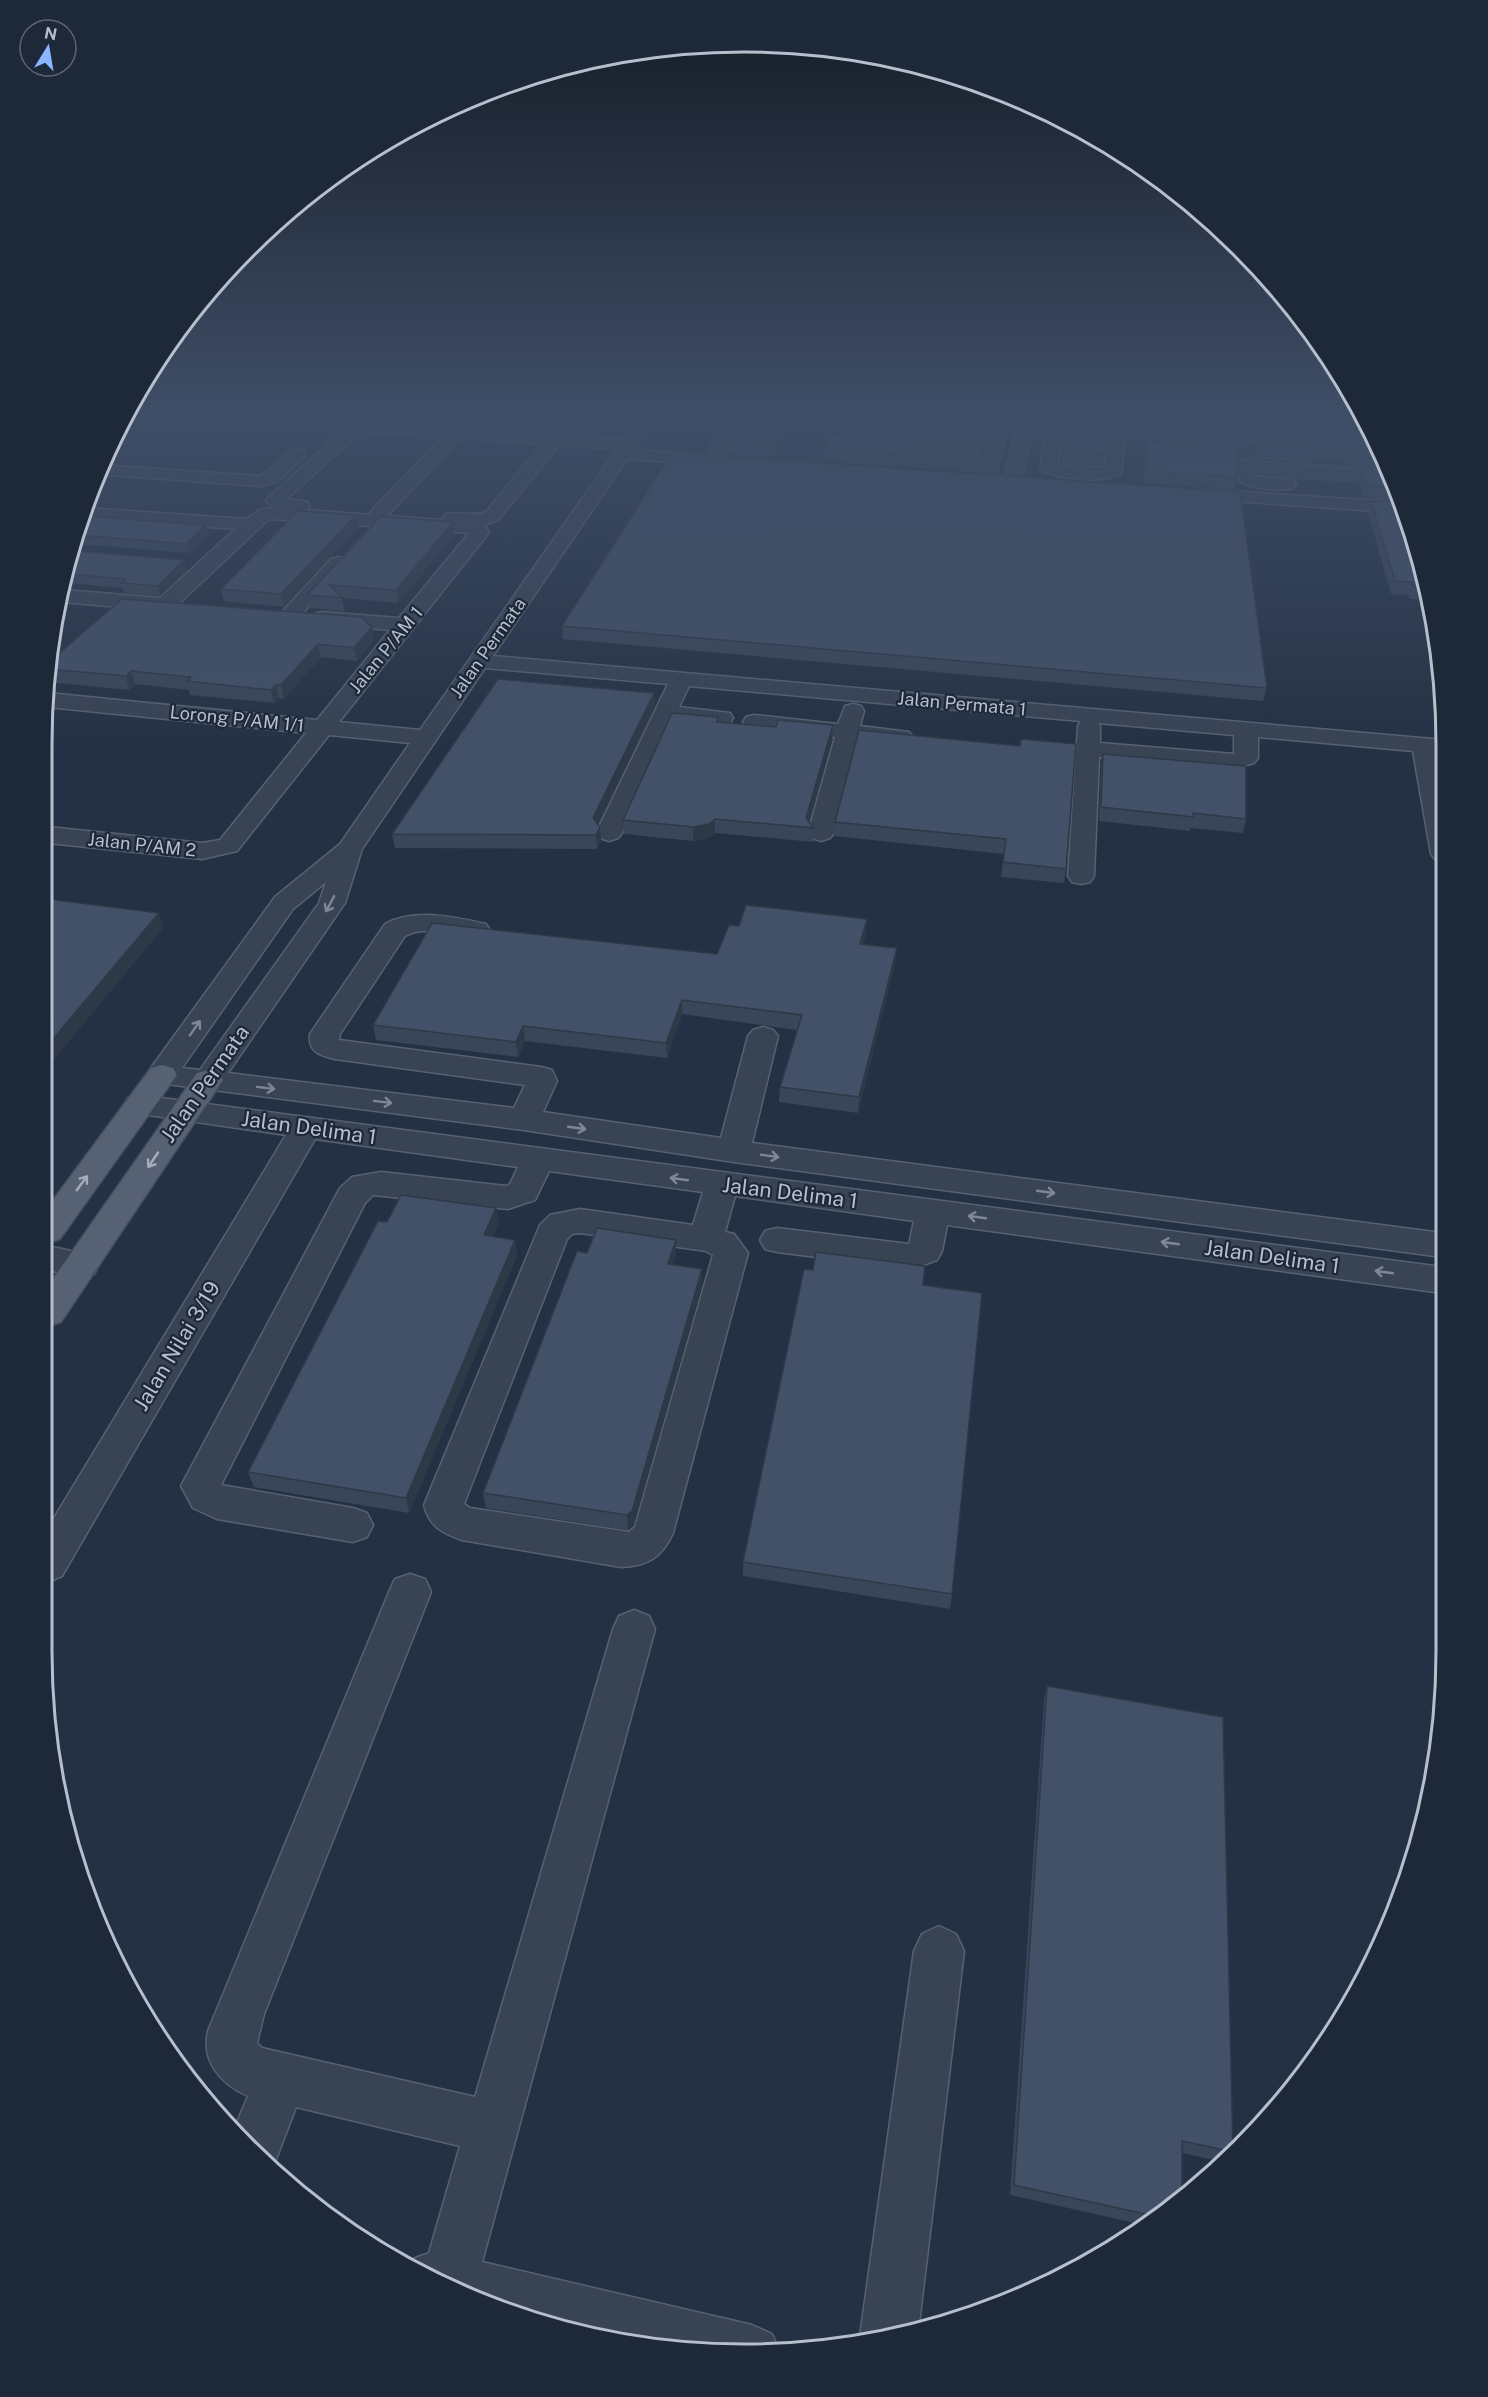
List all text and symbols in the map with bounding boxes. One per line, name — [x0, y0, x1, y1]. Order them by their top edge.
north arrow — [18, 18, 78, 78]
text: N — [43, 23, 59, 44]
street label: Jalan Permata — [445, 594, 530, 702]
street label: Jalan P/AM 1 — [344, 602, 427, 697]
street label: Jalan Permata 1 — [897, 687, 1027, 720]
street label: Lorong P/AM 1/1 — [169, 701, 305, 736]
street label: Jalan P/AM 2 — [87, 828, 197, 861]
one-way arrow — [324, 894, 335, 912]
street label: Jalan Permata — [155, 1020, 254, 1147]
one-way arrow — [189, 1020, 202, 1036]
one-way arrow — [255, 1082, 275, 1093]
one-way arrow — [373, 1097, 393, 1108]
street label: Jalan Delima 1 — [240, 1106, 378, 1149]
one-way arrow — [566, 1122, 586, 1133]
one-way arrow — [759, 1150, 779, 1161]
one-way arrow — [147, 1151, 159, 1168]
street label: Jalan Delima 1 — [721, 1172, 859, 1213]
one-way arrow — [670, 1173, 690, 1184]
one-way arrow — [76, 1176, 88, 1192]
one-way arrow — [1036, 1187, 1056, 1198]
one-way arrow — [967, 1212, 987, 1223]
street label: Jalan Delima 1 — [1203, 1235, 1341, 1278]
one-way arrow — [1161, 1238, 1180, 1249]
one-way arrow — [1375, 1266, 1394, 1277]
street label: Jalan Nilai 3/19 — [128, 1277, 225, 1415]

